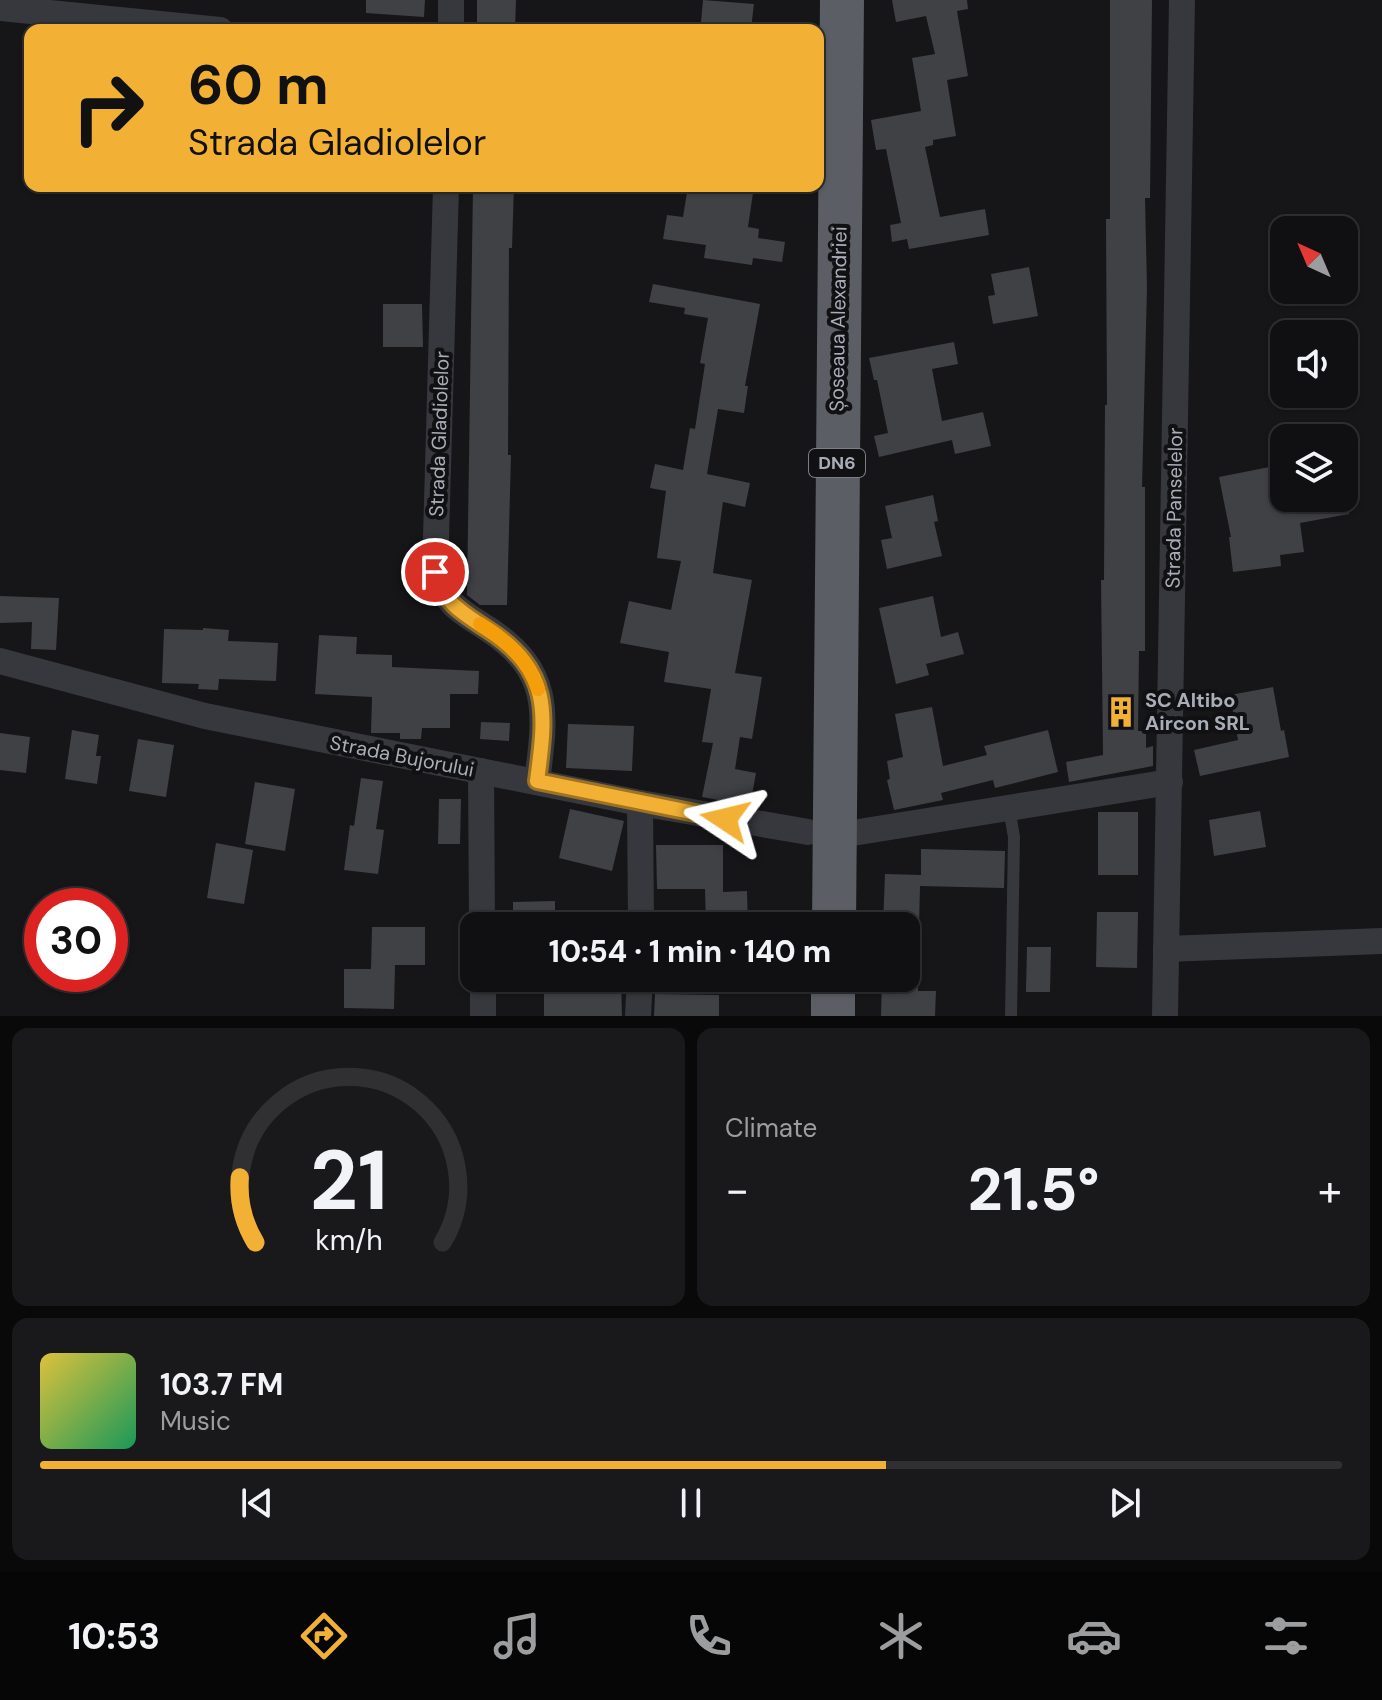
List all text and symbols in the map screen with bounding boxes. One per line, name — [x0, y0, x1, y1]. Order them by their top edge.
text: 60 m — [188, 48, 329, 121]
icon: right — [56, 56, 160, 160]
text: Strada Gladiolelor — [188, 119, 486, 166]
north arrow — [1270, 216, 1358, 304]
map controls — [1270, 216, 1358, 512]
street label: Șoseaua Alexandriei — [823, 226, 853, 412]
button: sound — [1270, 320, 1358, 408]
street label: Strada Gladiolelor — [423, 351, 455, 517]
button: layers — [1270, 424, 1358, 512]
street label: Strada Panselelor — [1160, 427, 1188, 589]
road number: DN6 — [809, 449, 865, 477]
pin — [401, 538, 469, 606]
icon: arrive — [413, 550, 457, 594]
place label: SC Altibo Aircon SRL — [1145, 687, 1250, 736]
building icon: SC Altibo Aircon SRL — [1104, 695, 1138, 729]
street label: Strada Bujorului — [328, 729, 476, 783]
position arrow — [683, 777, 767, 861]
speed limit sign: 30 — [24, 888, 128, 992]
text: 10:54 · 1 min · 140 m — [549, 932, 831, 971]
text: Climate — [725, 1111, 817, 1145]
text: 21 — [309, 1126, 388, 1235]
text: 21.5° — [968, 1150, 1099, 1229]
text: − — [725, 1161, 749, 1219]
text: + — [1318, 1161, 1342, 1219]
text: km/h — [315, 1222, 382, 1259]
text: 103.7 FM — [160, 1365, 283, 1404]
text: Music — [160, 1404, 231, 1438]
icon: previous — [235, 1481, 279, 1525]
icon: pause — [669, 1481, 713, 1525]
icon: next — [1103, 1481, 1147, 1525]
icon: directions — [296, 1608, 352, 1664]
icon: music — [489, 1608, 545, 1664]
icon: phone — [681, 1608, 737, 1664]
icon: climate — [873, 1608, 929, 1664]
icon: car — [1066, 1608, 1122, 1664]
icon: filters — [1258, 1608, 1314, 1664]
text: 10:53 — [68, 1613, 160, 1660]

